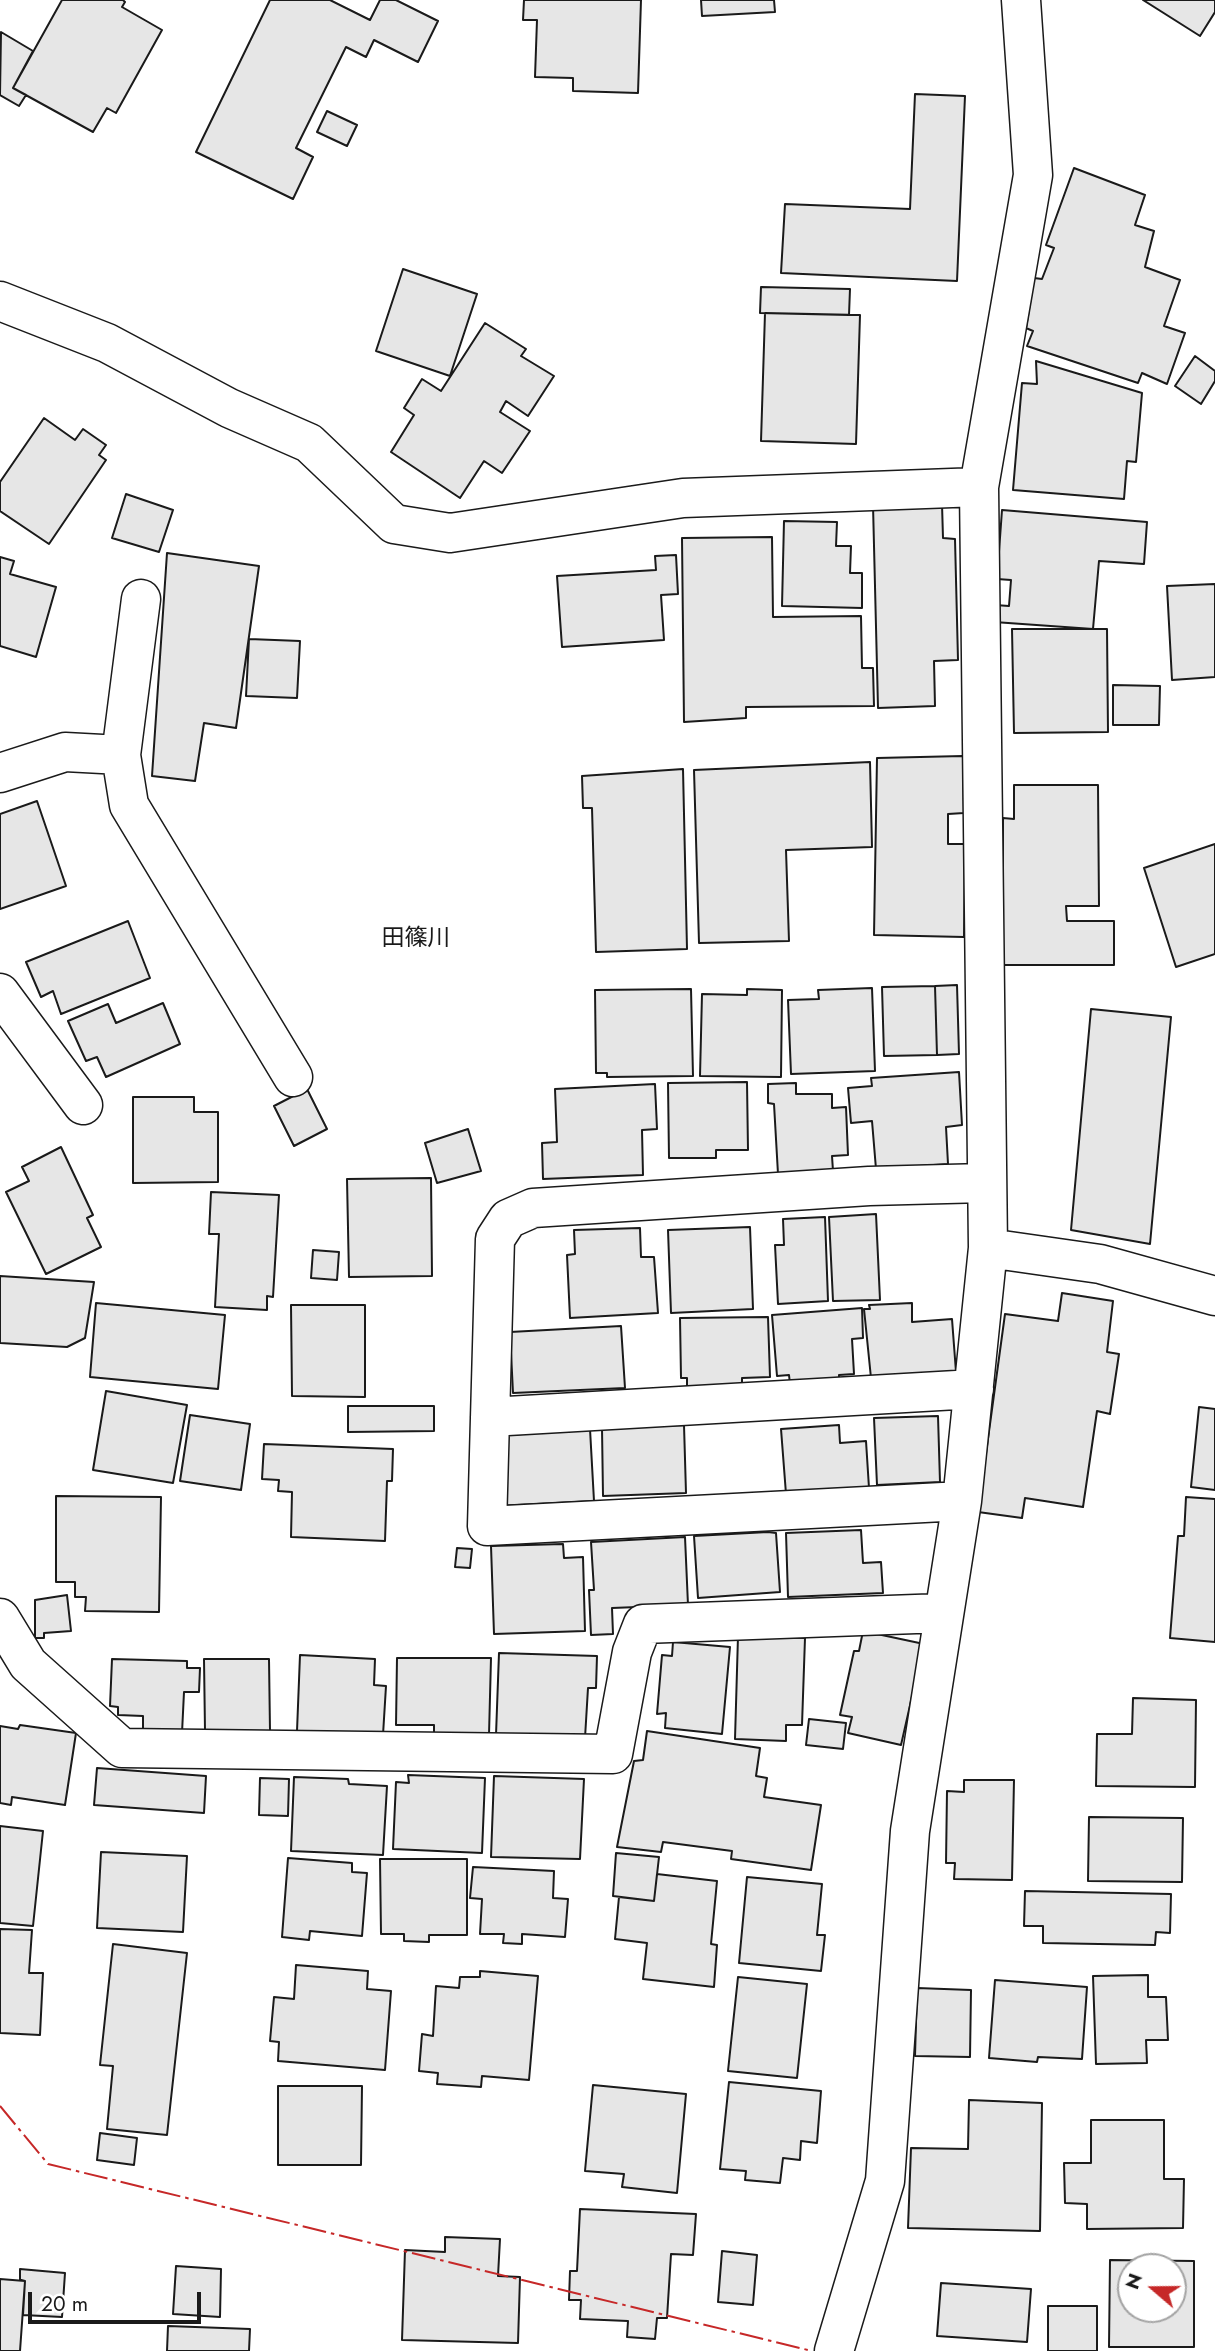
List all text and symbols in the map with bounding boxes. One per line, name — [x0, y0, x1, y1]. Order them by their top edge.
district label: 田篠川 — [382, 925, 450, 953]
north arrow — [1117, 2253, 1187, 2323]
text: N — [1118, 2270, 1149, 2293]
scale bar — [32, 2278, 205, 2322]
text: 20 m — [41, 2289, 88, 2319]

